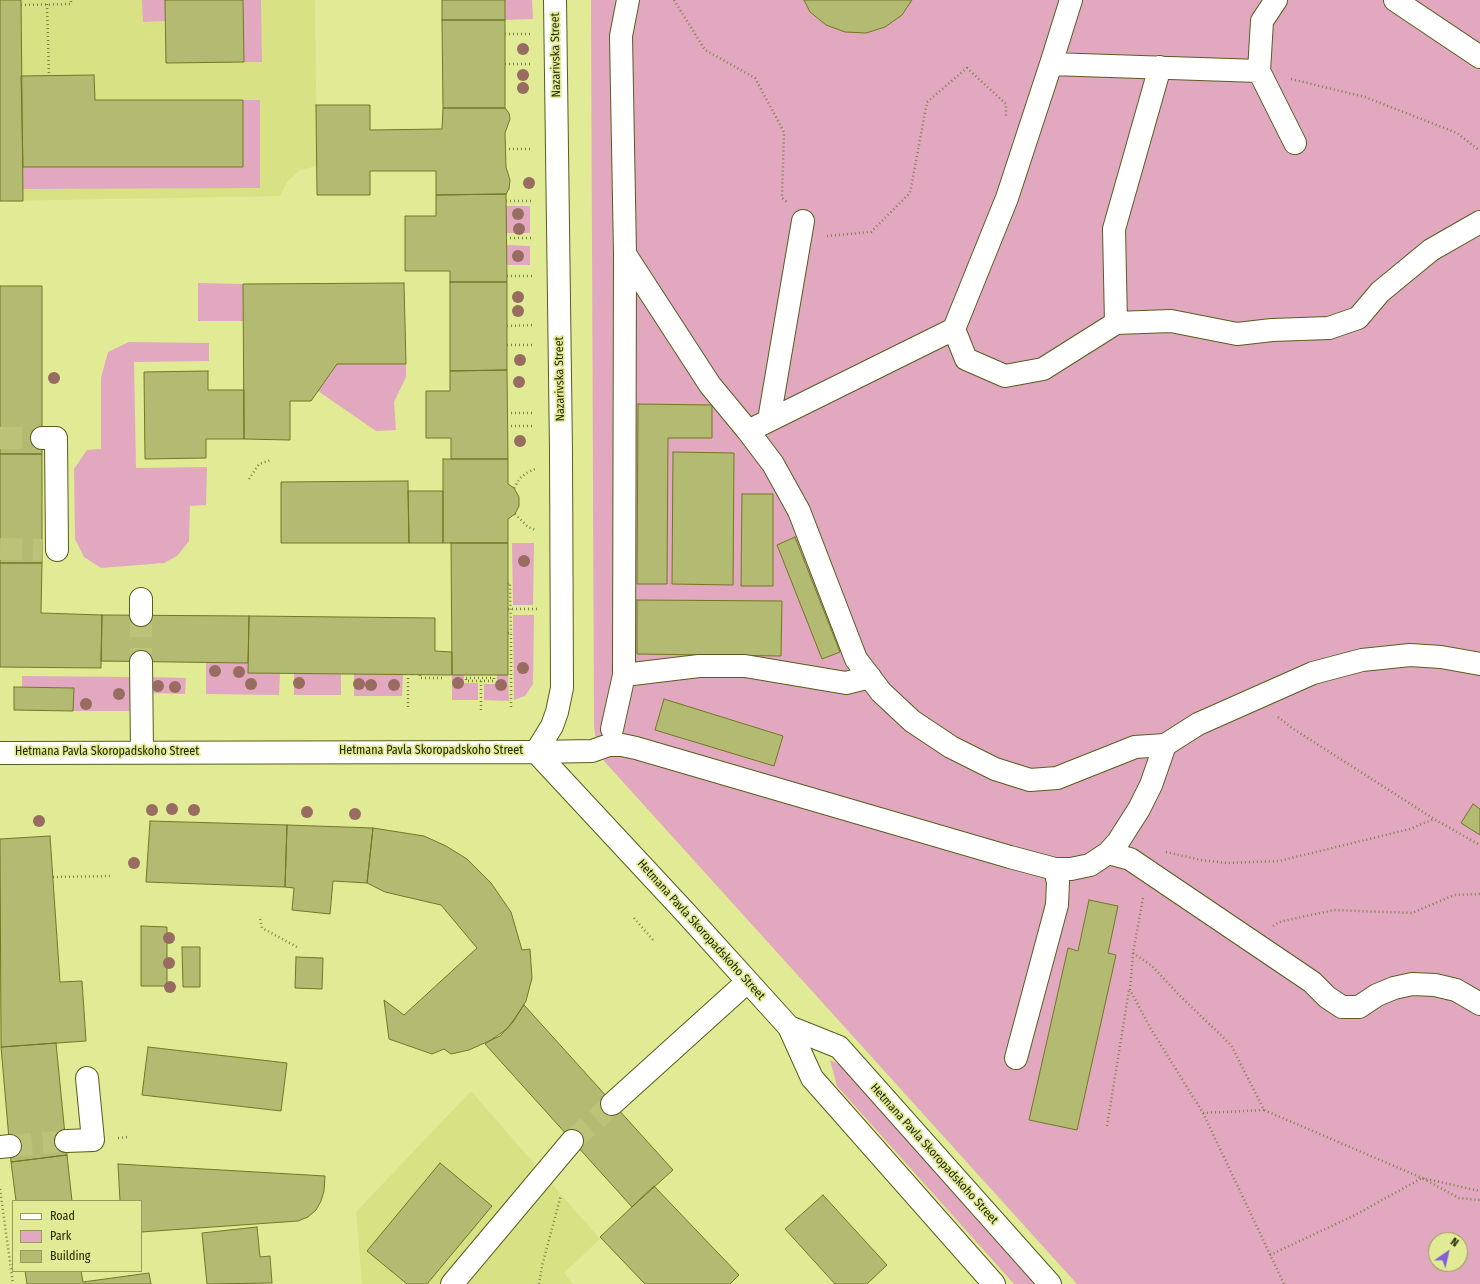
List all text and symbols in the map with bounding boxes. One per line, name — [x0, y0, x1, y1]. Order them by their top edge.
street label: Nazarivska Street — [548, 12, 564, 98]
street label: Nazarivska Street — [552, 336, 568, 422]
street label: Hetmana Pavla Skoropadskoho Street — [339, 744, 523, 758]
street label: Hetmana Pavla Skoropadskoho Street — [15, 745, 199, 759]
street label: Hetmana Pavla Skoropadskoho Street — [634, 857, 768, 1003]
street label: Hetmana Pavla Skoropadskoho Street — [867, 1081, 1001, 1227]
legend — [12, 1200, 142, 1272]
text: Road — [50, 1209, 75, 1223]
text: Park — [50, 1229, 71, 1243]
north arrow — [1428, 1232, 1468, 1272]
text: N — [1448, 1235, 1461, 1250]
text: Building — [50, 1249, 90, 1263]

